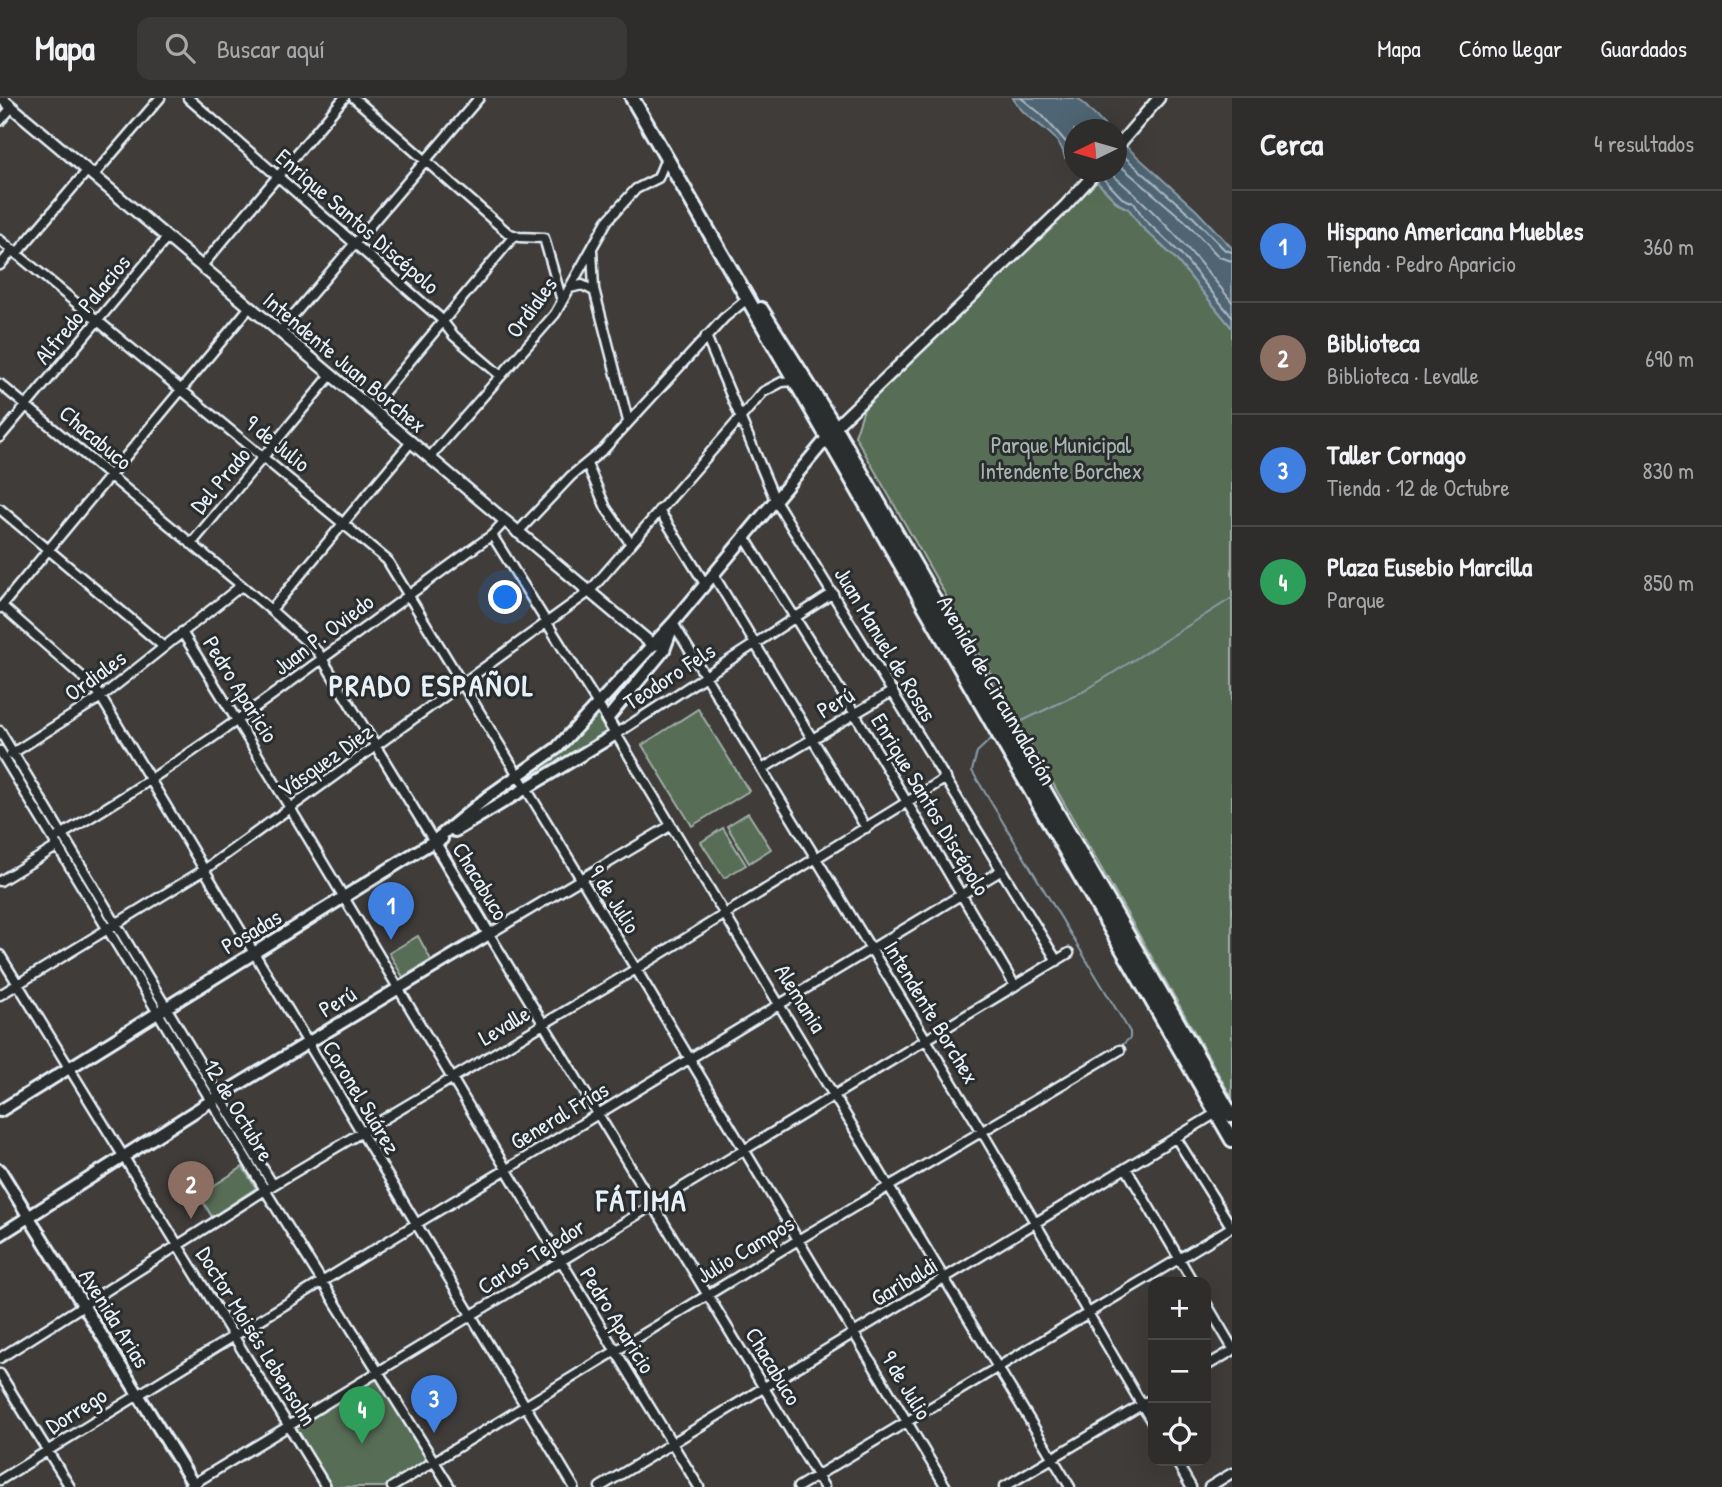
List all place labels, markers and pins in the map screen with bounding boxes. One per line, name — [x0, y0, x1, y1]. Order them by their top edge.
pin: 1 — [368, 882, 414, 940]
pin: 2 — [168, 1161, 214, 1219]
pin: 3 — [411, 1375, 457, 1433]
pin: 4 — [339, 1386, 385, 1444]

